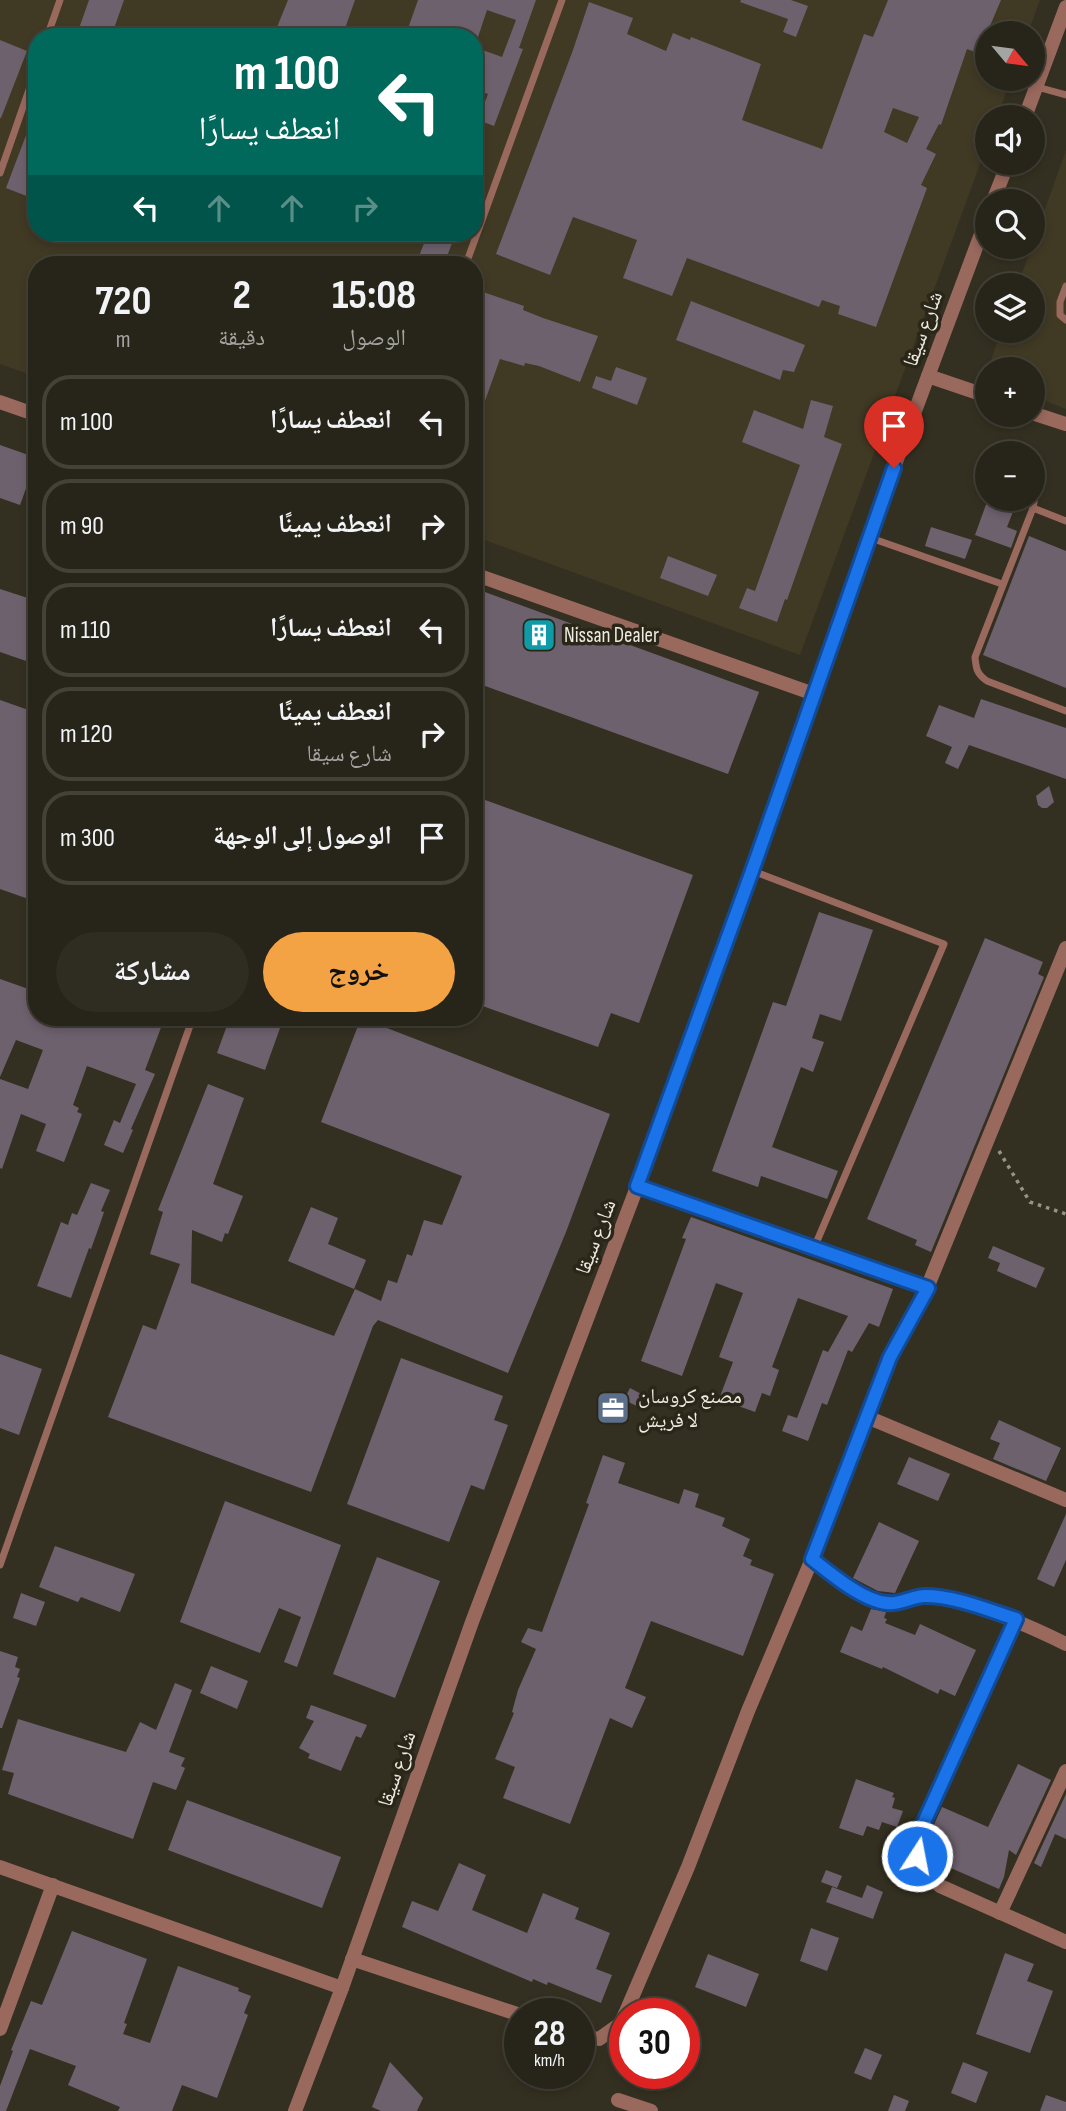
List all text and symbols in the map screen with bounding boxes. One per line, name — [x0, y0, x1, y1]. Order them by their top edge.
north arrow — [975, 21, 1045, 91]
map controls — [975, 21, 1045, 511]
text: 100 m — [234, 45, 340, 104]
icon: left — [364, 56, 455, 147]
button: sound — [975, 105, 1045, 175]
text: انعطف يسارًا — [199, 110, 340, 149]
icon: left — [127, 189, 165, 227]
icon: ahead — [200, 189, 238, 227]
icon: ahead — [273, 189, 311, 227]
icon: right — [346, 189, 384, 227]
button: search — [975, 189, 1045, 259]
text: 2 — [233, 270, 251, 321]
text: 15:08 — [332, 270, 416, 321]
button: layers — [975, 273, 1045, 343]
text: 720 — [95, 276, 151, 327]
street label: شارع سيقا — [898, 288, 948, 370]
text: دقيقة — [218, 324, 265, 352]
text: الوصول — [342, 324, 406, 352]
text: m — [116, 326, 131, 354]
button: + — [975, 357, 1045, 427]
pin — [864, 396, 924, 468]
icon: left — [413, 403, 451, 441]
text: انعطف يسارًا — [270, 405, 392, 436]
text: 100 m — [60, 407, 113, 438]
icon: arrive — [875, 407, 913, 445]
button: − — [975, 441, 1045, 511]
icon: right — [413, 507, 451, 545]
text: انعطف يمينًا — [278, 509, 392, 540]
text: 90 m — [60, 511, 104, 542]
icon: left — [413, 611, 451, 649]
text: انعطف يسارًا — [270, 613, 392, 644]
text: 110 m — [60, 615, 111, 646]
building icon: Nissan Dealer — [520, 616, 558, 654]
place label: Nissan Dealer — [564, 623, 659, 648]
text: انعطف يمينًا — [278, 697, 392, 728]
icon: right — [413, 715, 451, 753]
text: 120 m — [60, 719, 113, 750]
text: شارع سيقا — [306, 740, 392, 768]
icon: arrive — [413, 819, 451, 857]
text: الوصول إلى الوجهة — [213, 821, 392, 852]
text: 300 m — [60, 823, 115, 854]
button: مشاركة — [56, 932, 249, 1012]
button: خروج — [263, 932, 455, 1012]
street label: شارع سيقا — [570, 1196, 622, 1278]
place label: مصنع كروسان لا فريش — [638, 1384, 742, 1433]
office icon: مصنع كروسان لا فريش — [594, 1389, 632, 1427]
street label: شارع سيقا — [372, 1728, 422, 1810]
position arrow — [880, 1819, 954, 1893]
speed limit sign: 30 — [609, 1998, 700, 2089]
text: 28 — [534, 2013, 565, 2056]
text: km/h — [534, 2050, 565, 2071]

